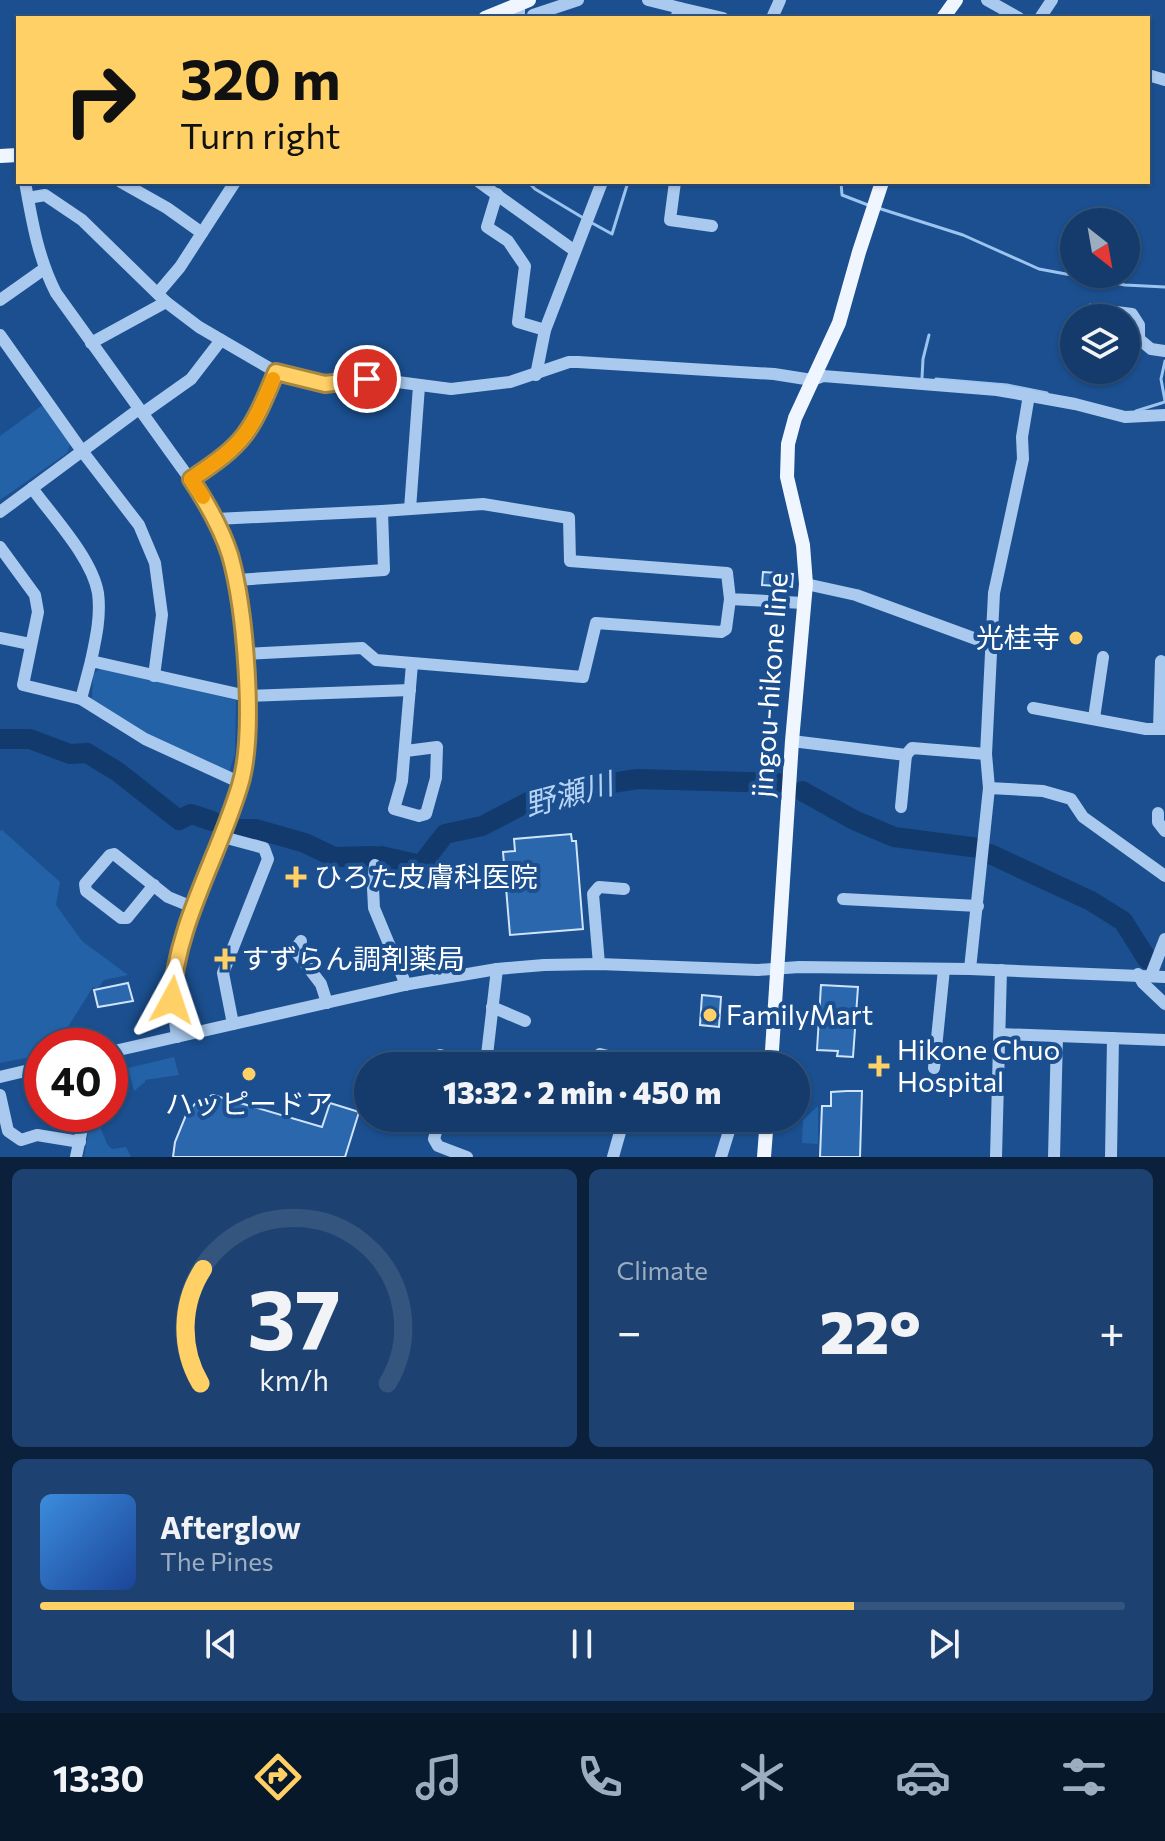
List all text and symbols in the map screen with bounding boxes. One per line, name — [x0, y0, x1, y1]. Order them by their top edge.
text: 320 m — [180, 43, 341, 112]
icon: right — [48, 48, 152, 152]
text: Turn right — [180, 112, 341, 156]
north arrow — [1060, 208, 1140, 288]
map controls — [1060, 208, 1140, 384]
button: layers — [1060, 304, 1140, 384]
pin — [333, 345, 401, 413]
icon: arrive — [345, 357, 389, 401]
street label: jingou-hikone line — [744, 571, 794, 798]
place label: 光桂寺 — [976, 620, 1060, 654]
marker: 光桂寺 — [1067, 629, 1085, 647]
water label: 野瀬川 — [520, 762, 620, 822]
place label: ひろた皮膚科医院 — [314, 859, 538, 893]
marker: ひろた皮膚科医院 — [285, 866, 307, 888]
place label: すずらん調剤薬局 — [241, 941, 465, 975]
marker: すずらん調剤薬局 — [216, 950, 234, 968]
position arrow — [130, 958, 214, 1042]
place label: FamilyMart — [726, 997, 873, 1031]
marker: FamilyMart — [701, 1006, 719, 1024]
speed limit sign: 40 — [24, 1028, 128, 1132]
place label: Hikone Chuo Hospital — [897, 1032, 1060, 1098]
marker: Hikone Chuo Hospital — [868, 1055, 890, 1077]
marker: ハッピードア — [240, 1065, 258, 1083]
text: 13:32 · 2 min · 450 m — [443, 1073, 721, 1110]
place label: ハッピードア — [165, 1086, 333, 1120]
text: Climate — [617, 1254, 708, 1285]
text: 37 — [248, 1265, 341, 1367]
text: 22° — [820, 1293, 921, 1366]
text: − — [617, 1303, 642, 1357]
text: + — [1099, 1303, 1125, 1357]
text: km/h — [259, 1362, 329, 1397]
text: Afterglow — [160, 1508, 301, 1545]
text: The Pines — [160, 1545, 274, 1576]
icon: previous — [199, 1622, 243, 1666]
icon: pause — [560, 1622, 604, 1666]
icon: next — [922, 1622, 966, 1666]
icon: directions — [250, 1749, 306, 1805]
icon: music — [411, 1749, 467, 1805]
icon: phone — [572, 1749, 628, 1805]
icon: climate — [734, 1749, 790, 1805]
icon: car — [895, 1749, 951, 1805]
icon: filters — [1056, 1749, 1112, 1805]
text: 13:30 — [53, 1755, 144, 1799]

